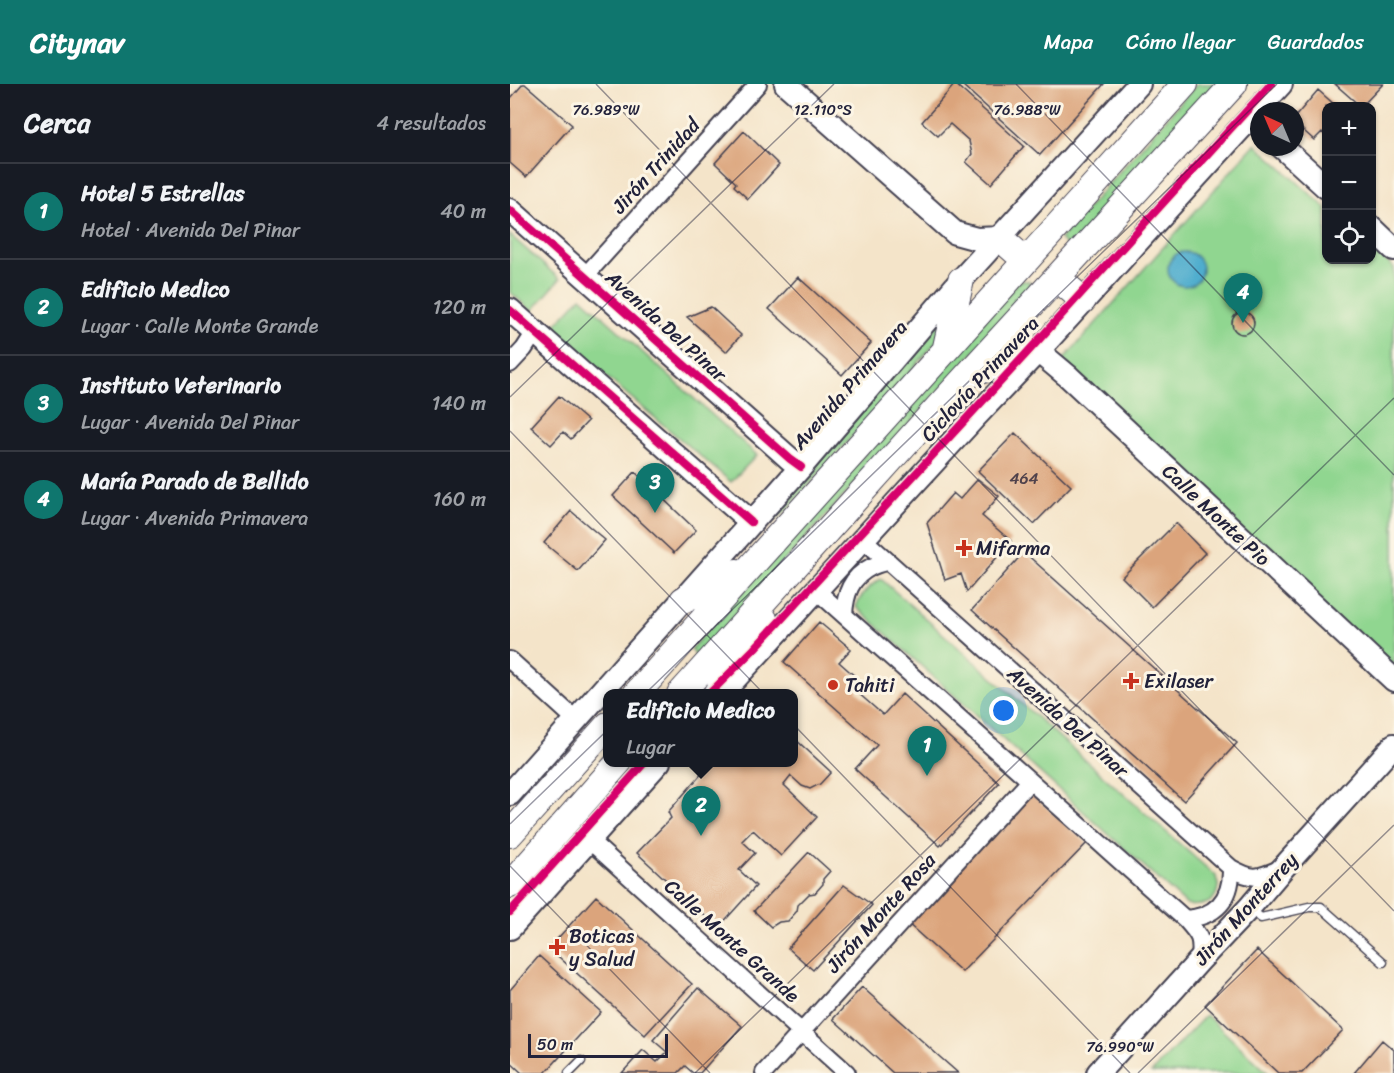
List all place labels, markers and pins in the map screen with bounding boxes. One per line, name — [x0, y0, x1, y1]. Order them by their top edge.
pin: 4 — [1224, 274, 1262, 323]
pin: 3 — [636, 464, 674, 513]
place label: Mifarma — [976, 531, 1050, 566]
marker: Mifarma — [957, 541, 971, 555]
place label: Exilaser — [1144, 664, 1214, 699]
place label: Tahiti — [845, 668, 895, 703]
marker: Exilaser — [1122, 672, 1140, 690]
marker: Tahiti — [826, 678, 840, 692]
pin: 1 — [908, 726, 946, 776]
pin: 2 — [682, 786, 720, 836]
place label: Boticas y Salud — [569, 919, 636, 977]
marker: Boticas y Salud — [550, 940, 564, 954]

